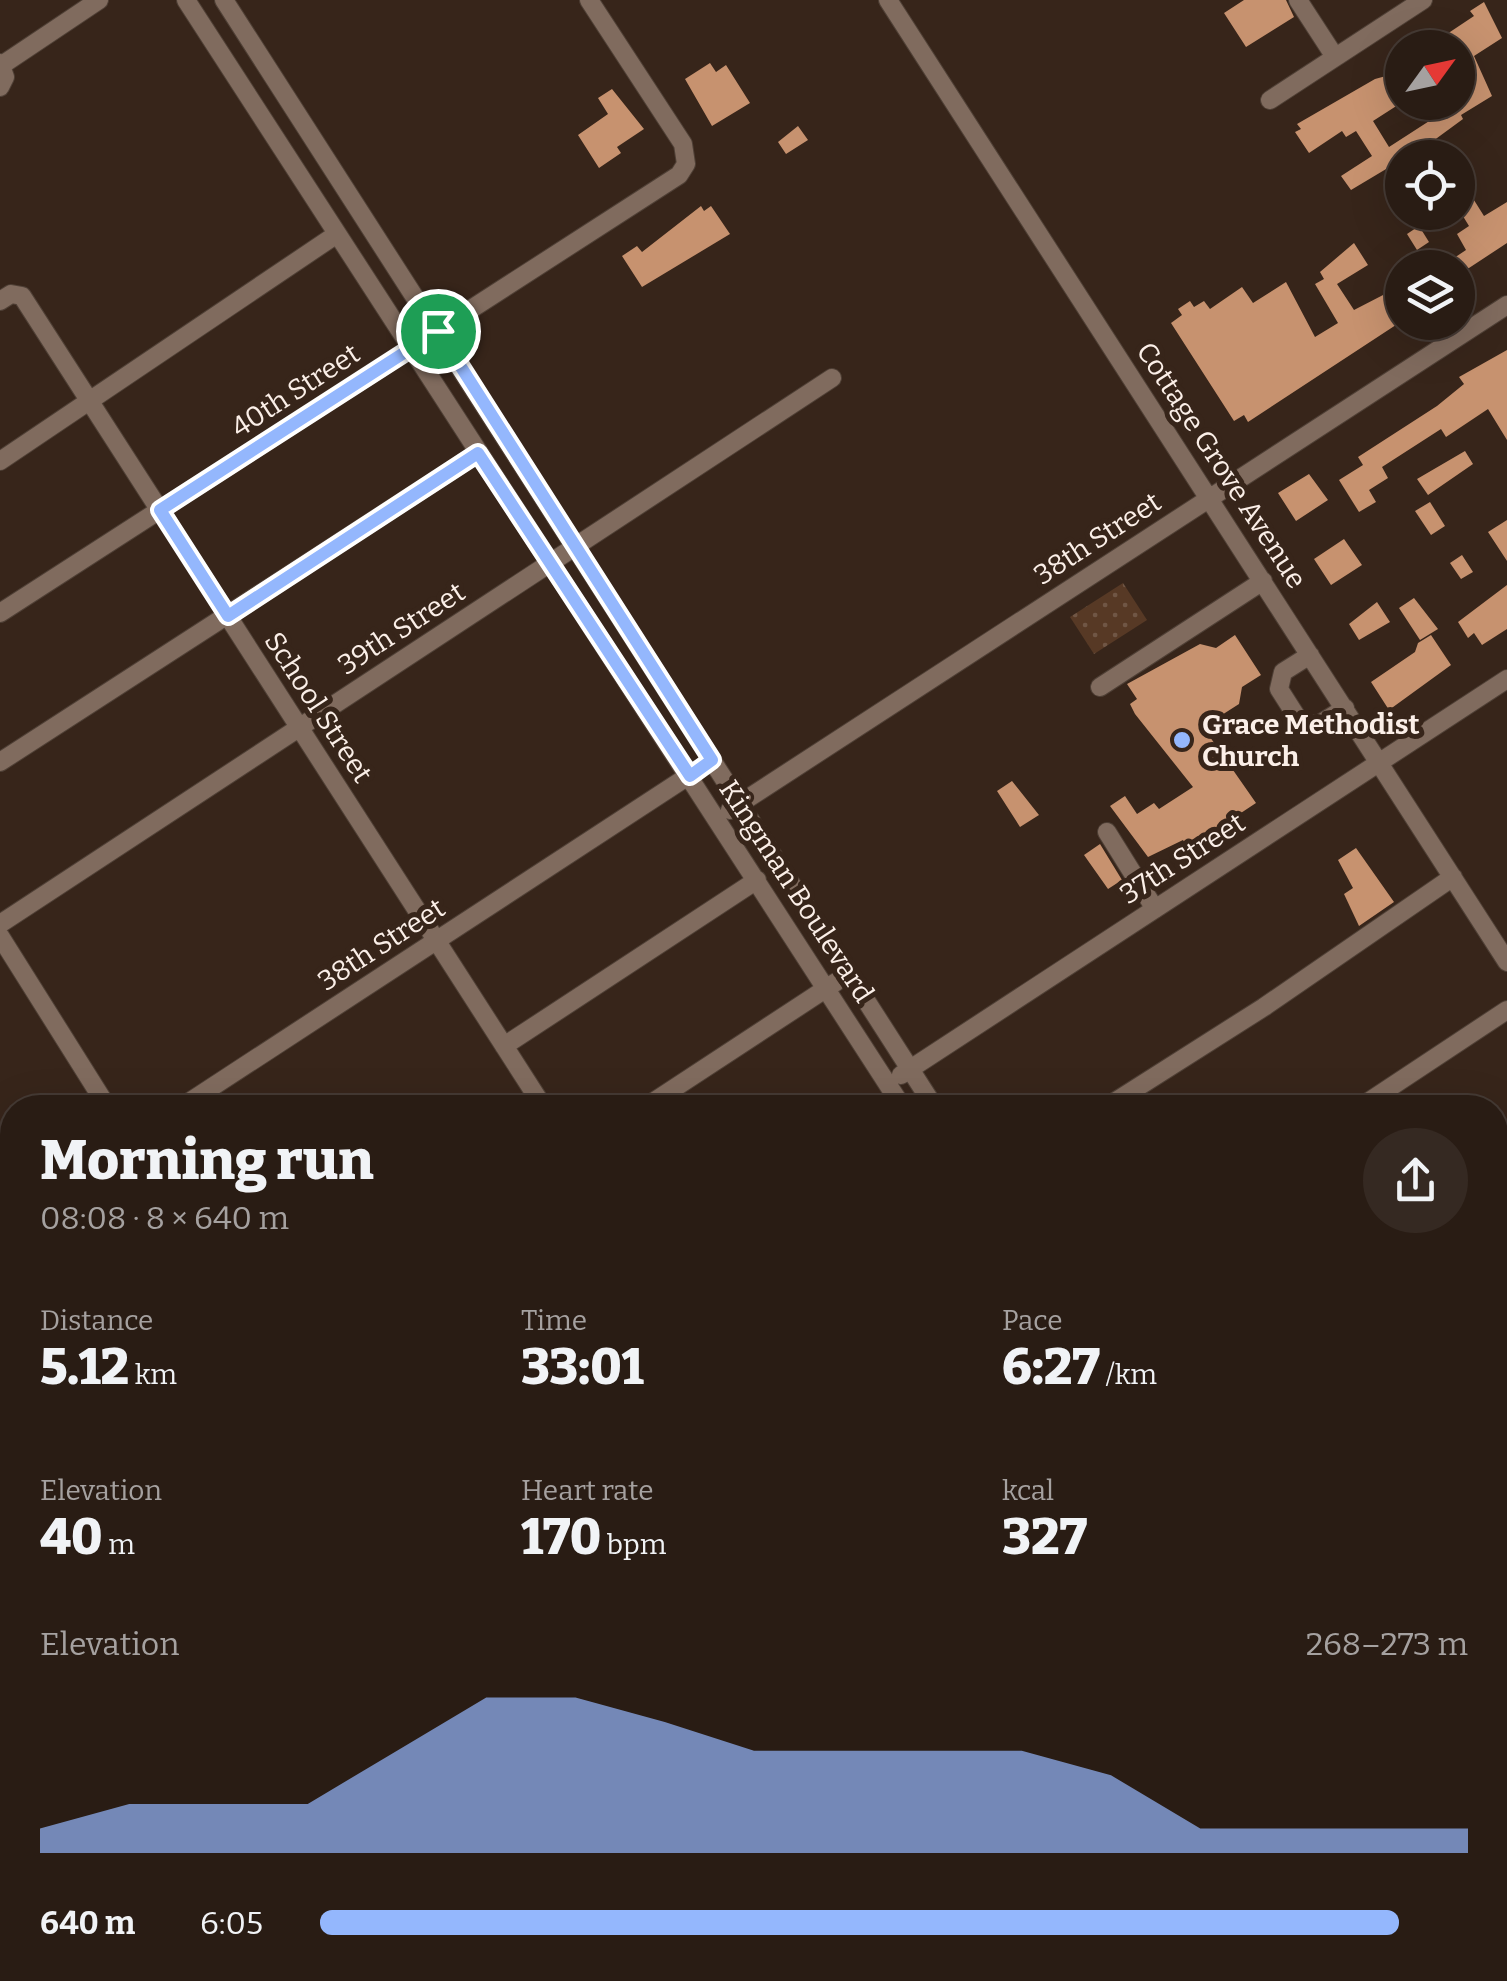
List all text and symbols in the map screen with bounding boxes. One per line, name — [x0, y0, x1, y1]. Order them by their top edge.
north arrow — [1385, 30, 1475, 120]
map controls — [1385, 30, 1475, 340]
button: locate — [1385, 140, 1475, 230]
button: layers — [1385, 250, 1475, 340]
pin — [396, 289, 481, 374]
icon: arrive — [411, 304, 466, 359]
street label: Cottage Grove Avenue — [1130, 336, 1313, 594]
street label: 40th Street — [225, 337, 366, 444]
street label: 38th Street — [1028, 485, 1167, 592]
street label: 39th Street — [332, 575, 471, 682]
street label: School Street — [258, 626, 379, 789]
place label: Grace Methodist Church — [1202, 708, 1420, 773]
marker: Grace Methodist Church — [1171, 729, 1193, 751]
street label: Kingman Boulevard — [712, 774, 881, 1008]
street label: 37th Street — [1114, 806, 1251, 911]
street label: 38th Street — [312, 891, 451, 998]
text: Morning run — [40, 1128, 374, 1194]
button: share — [1363, 1128, 1468, 1233]
text: 08:08 · 8 × 640 m — [40, 1199, 289, 1237]
text: Distance — [40, 1304, 153, 1337]
text: Time — [521, 1304, 587, 1337]
text: Pace — [1002, 1304, 1062, 1337]
text: 5.12 — [40, 1337, 129, 1397]
text: 33:01 — [521, 1337, 644, 1397]
text: 6:27 — [1002, 1337, 1100, 1397]
text: km — [129, 1358, 177, 1391]
text: /km — [1100, 1358, 1157, 1391]
text: Elevation — [40, 1474, 162, 1507]
text: Heart rate — [521, 1474, 653, 1507]
text: kcal — [1002, 1474, 1054, 1507]
text: 40 — [40, 1507, 103, 1567]
text: 170 — [521, 1507, 601, 1567]
text: 327 — [1002, 1507, 1087, 1567]
text: m — [103, 1528, 135, 1561]
text: bpm — [601, 1528, 666, 1561]
text: Elevation — [40, 1625, 180, 1663]
text: 268–273 m — [1306, 1625, 1468, 1663]
text: 640 m — [40, 1904, 135, 1942]
text: 6:05 — [200, 1904, 263, 1942]

